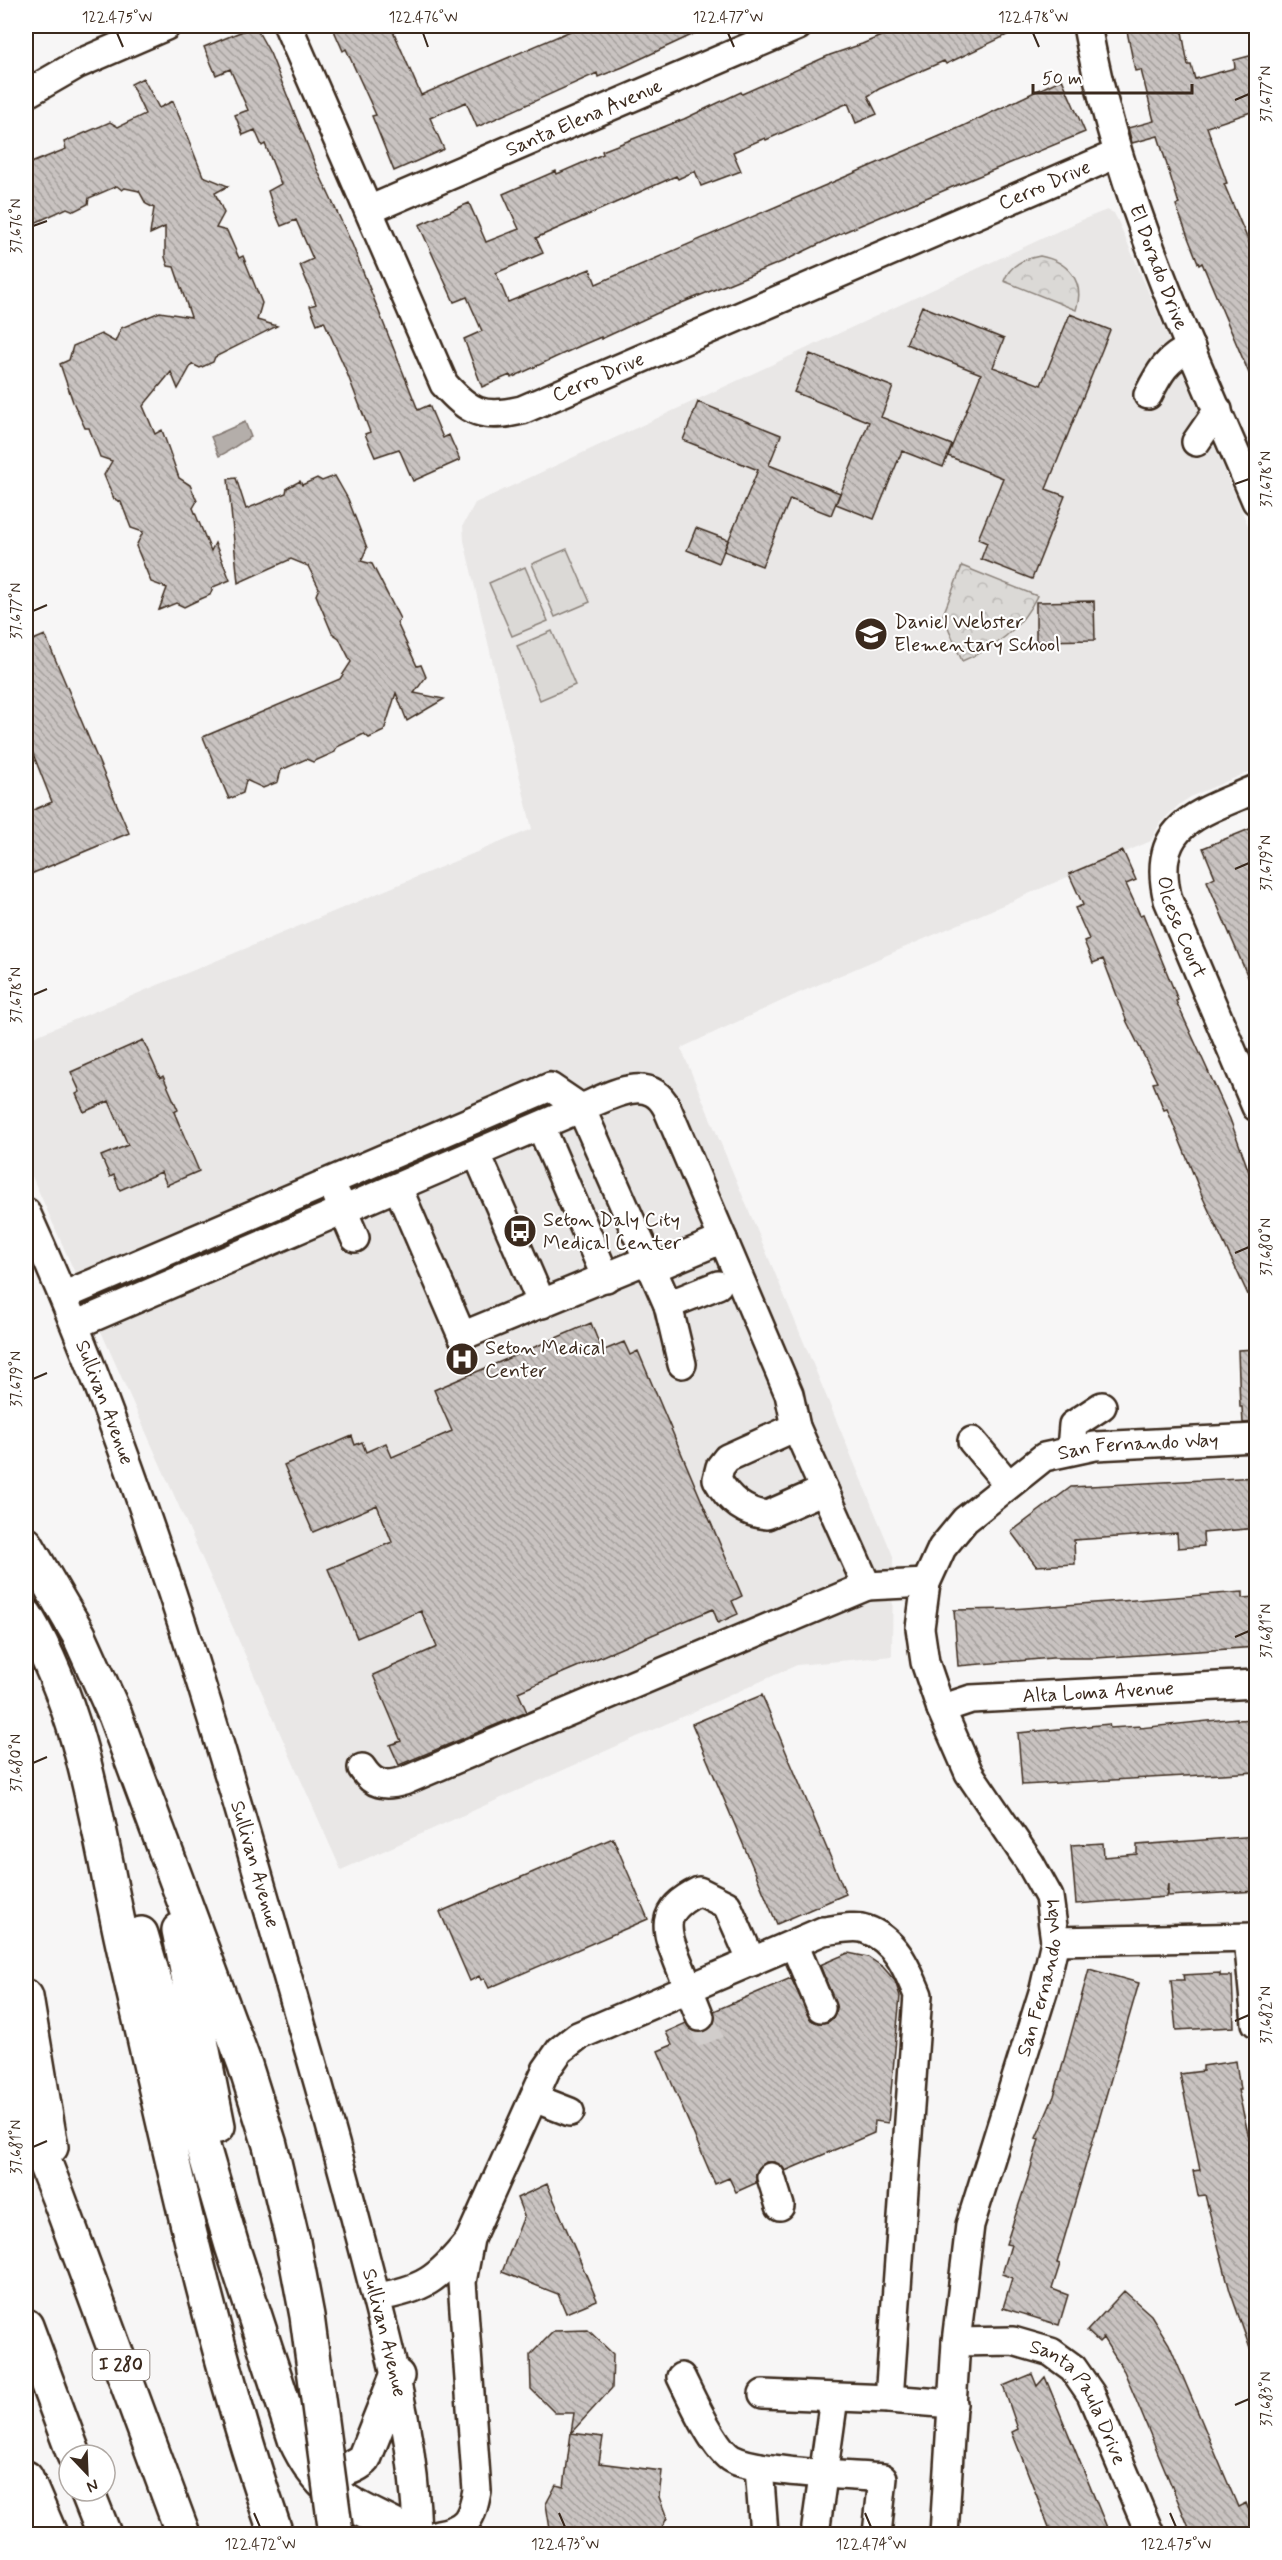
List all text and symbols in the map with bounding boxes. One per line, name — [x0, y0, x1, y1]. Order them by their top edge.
text: 122.475°W — [82, 8, 152, 28]
text: 122.476°W — [388, 8, 458, 28]
text: 122.477°W — [693, 8, 763, 28]
text: 122.478°W — [998, 8, 1068, 28]
scale bar — [1033, 57, 1192, 95]
text: 37.677°N — [1257, 66, 1277, 122]
text: 50 m — [1042, 67, 1082, 91]
street label: Santa Elena Avenue — [501, 72, 667, 163]
street label: Cerro Drive — [994, 153, 1095, 217]
text: 37.676°N — [7, 198, 27, 254]
street label: El Dorado Drive — [1122, 201, 1195, 334]
street label: Cerro Drive — [548, 346, 648, 409]
text: 37.678°N — [1257, 451, 1277, 507]
text: 37.677°N — [7, 583, 27, 639]
place label: Daniel Webster Elementary School — [894, 609, 1060, 659]
school or university icon: Daniel Webster Elementary School — [853, 616, 889, 652]
text: 37.679°N — [1257, 835, 1277, 891]
street label: Olcese Court — [1150, 875, 1213, 982]
text: 37.678°N — [7, 967, 27, 1023]
place label: Seton Daly City Medical Center — [543, 1207, 682, 1257]
bus stop icon: Seton Daly City Medical Center — [502, 1213, 538, 1249]
text: 37.680°N — [1257, 1218, 1277, 1276]
place label: Seton Medical Center — [485, 1335, 605, 1385]
street label: Sullivan Avenue — [69, 1336, 140, 1469]
hospital icon: Seton Medical Center — [444, 1341, 480, 1377]
text: 37.679°N — [7, 1351, 27, 1407]
street label: San Fernando Way — [1055, 1426, 1219, 1467]
text: 37.681°N — [1257, 1604, 1277, 1658]
street label: Alta Loma Avenue — [1022, 1675, 1175, 1710]
text: 37.680°N — [7, 1734, 27, 1792]
street label: Sullivan Avenue — [224, 1797, 286, 1931]
street label: San Fernando Way — [1010, 1898, 1069, 2060]
text: 37.682°N — [1257, 1986, 1277, 2044]
text: 37.681°N — [7, 2120, 27, 2174]
street label: Sullivan Avenue — [356, 2266, 413, 2400]
street label: Santa Paula Drive — [1026, 2333, 1133, 2469]
road number: I 280 — [92, 2350, 150, 2380]
text: 37.683°N — [1257, 2372, 1277, 2426]
north arrow — [57, 2443, 117, 2503]
text: N — [83, 2474, 101, 2497]
text: 122.472°W — [225, 2535, 295, 2555]
text: 122.473°W — [531, 2535, 599, 2555]
text: 122.474°W — [836, 2535, 906, 2555]
text: 122.475°W — [1141, 2535, 1211, 2555]

